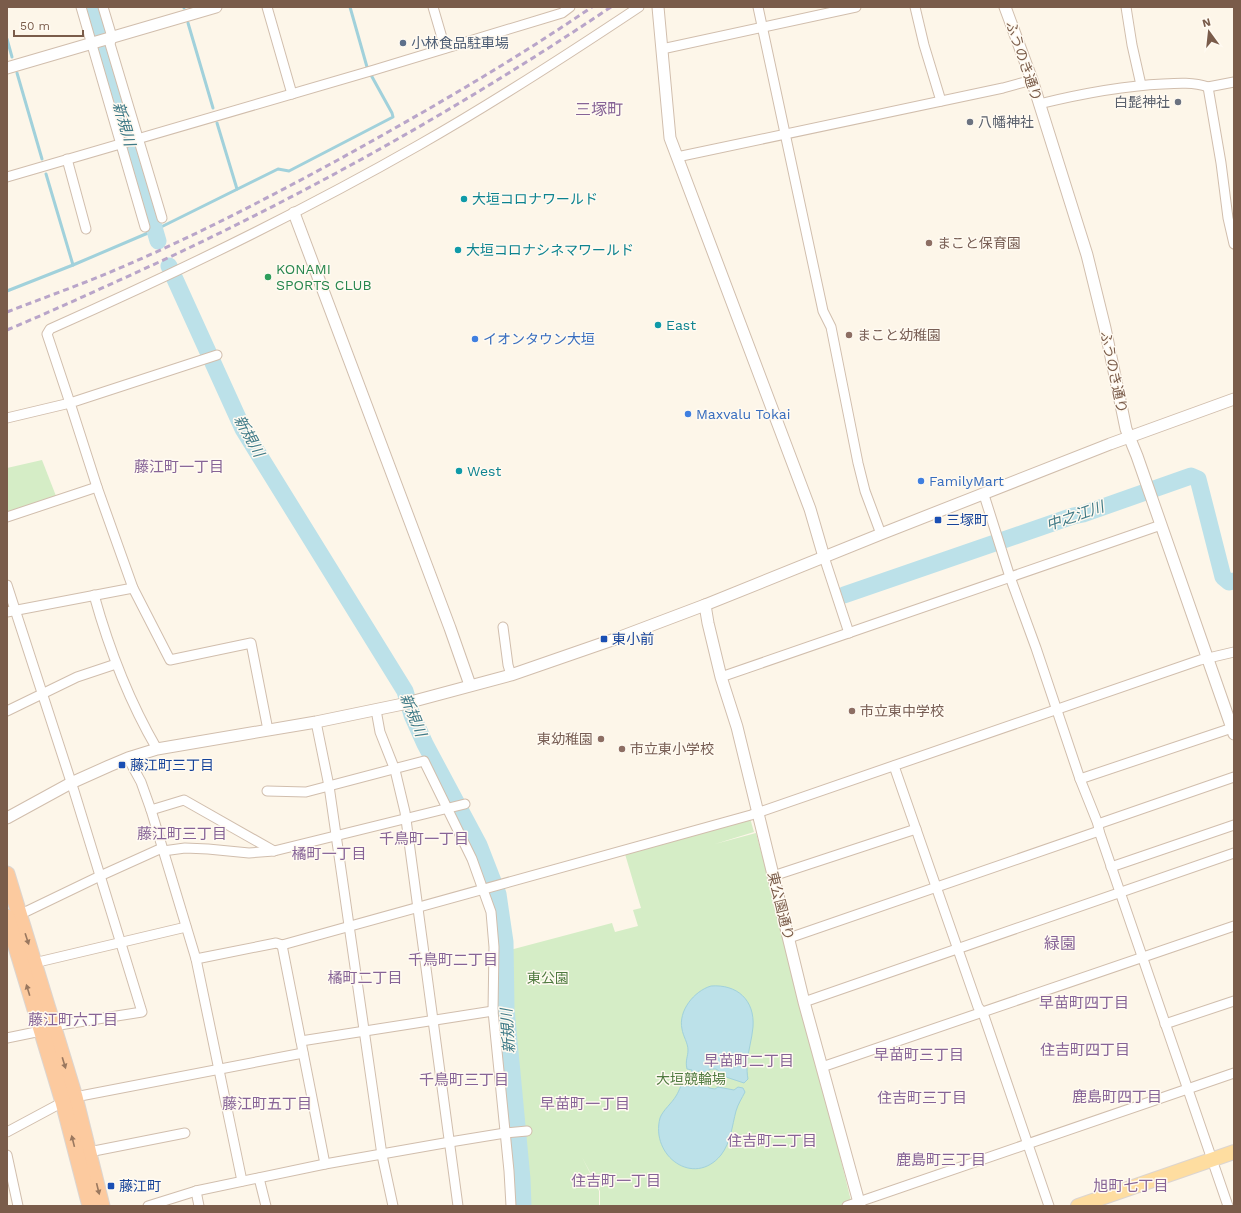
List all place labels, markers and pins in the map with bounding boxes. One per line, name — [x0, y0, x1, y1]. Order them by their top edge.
place label: 小林食品駐車場 — [411, 35, 509, 51]
marker: 小林食品駐車場 — [398, 38, 408, 48]
place label: 白髭神社 — [1114, 94, 1170, 110]
marker: 白髭神社 — [1173, 97, 1183, 107]
place label: 八幡神社 — [978, 114, 1034, 130]
marker: 八幡神社 — [965, 117, 975, 127]
place label: 大垣コロナワールド — [472, 191, 598, 207]
marker: 大垣コロナワールド — [459, 194, 469, 204]
place label: まこと保育園 — [937, 235, 1021, 251]
marker: まこと保育園 — [924, 238, 934, 248]
place label: 大垣コロナシネマワールド — [466, 242, 634, 258]
marker: 大垣コロナシネマワールド — [453, 245, 463, 255]
place label: KONAMI SPORTS CLUB — [276, 261, 372, 293]
marker: KONAMI SPORTS CLUB — [263, 272, 273, 282]
place label: East — [666, 317, 696, 333]
marker: East — [653, 320, 663, 330]
place label: まこと幼稚園 — [857, 327, 941, 343]
marker: まこと幼稚園 — [844, 330, 854, 340]
place label: イオンタウン大垣 — [483, 331, 595, 347]
marker: イオンタウン大垣 — [470, 334, 480, 344]
place label: Maxvalu Tokai — [696, 406, 790, 422]
marker: Maxvalu Tokai — [683, 409, 693, 419]
place label: West — [467, 463, 501, 479]
marker: West — [454, 466, 464, 476]
place label: FamilyMart — [929, 473, 1004, 489]
marker: FamilyMart — [916, 476, 926, 486]
place label: 三塚町 — [946, 512, 988, 528]
marker: 三塚町 — [933, 515, 943, 525]
place label: 東小前 — [612, 631, 654, 647]
marker: 東小前 — [599, 634, 609, 644]
place label: 市立東中学校 — [860, 703, 944, 719]
marker: 市立東中学校 — [847, 706, 857, 716]
place label: 東幼稚園 — [537, 731, 593, 747]
marker: 東幼稚園 — [596, 734, 606, 744]
place label: 市立東小学校 — [630, 741, 714, 757]
marker: 市立東小学校 — [617, 744, 627, 754]
place label: 藤江町三丁目 — [130, 757, 214, 773]
marker: 藤江町三丁目 — [117, 760, 127, 770]
place label: 藤江町 — [119, 1178, 161, 1194]
marker: 藤江町 — [106, 1181, 116, 1191]

